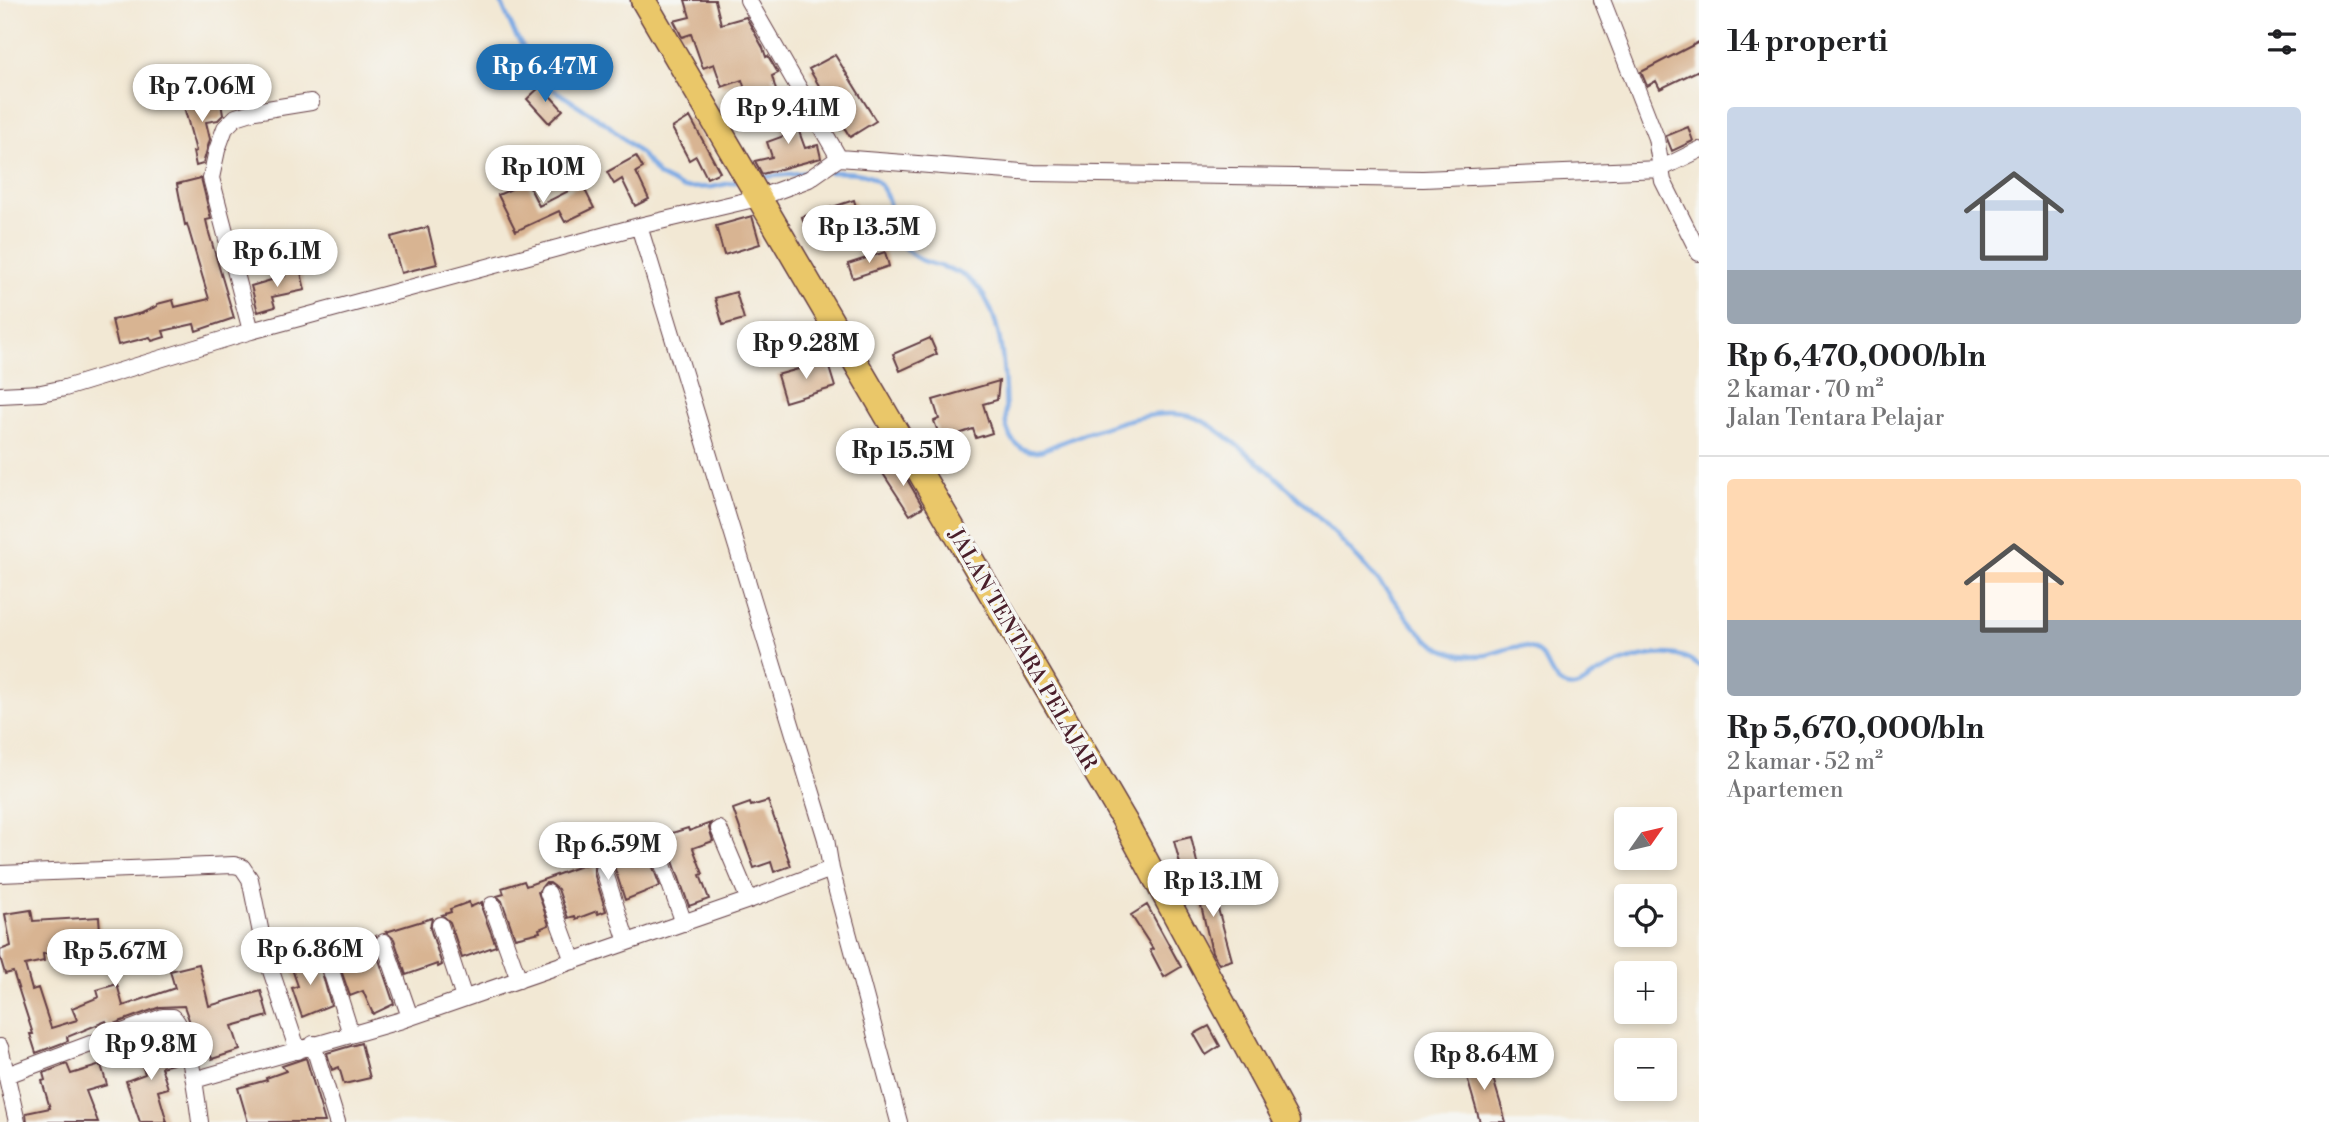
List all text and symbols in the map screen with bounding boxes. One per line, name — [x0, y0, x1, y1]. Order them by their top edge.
text: 14 properti — [1727, 23, 1888, 61]
icon: filters — [2263, 23, 2301, 61]
pin: Rp 6.47M — [473, 44, 617, 104]
text: Rp 6.47M — [492, 53, 598, 81]
pin: Rp 7.06M — [130, 64, 274, 124]
text: Rp 7.06M — [149, 73, 255, 101]
pin: Rp 9.41M — [716, 86, 860, 146]
text: Rp 9.41M — [736, 95, 840, 123]
pin: Rp 10M — [486, 146, 600, 205]
icon: home — [1951, 153, 2077, 279]
text: Rp 10M — [501, 154, 585, 182]
pin: Rp 13.5M — [797, 205, 941, 265]
text: Rp 13.5M — [818, 214, 920, 242]
pin: Rp 6.1M — [212, 230, 342, 289]
text: Rp 6.1M — [233, 238, 321, 266]
pin: Rp 9.28M — [734, 322, 878, 381]
text: Rp 9.28M — [753, 330, 859, 358]
text: Rp 6,470,000/bln — [1727, 338, 1986, 376]
text: 2 kamar · 70 m² — [1727, 376, 1883, 404]
text: Jalan Tentara Pelajar — [1727, 404, 1944, 432]
pin: Rp 15.5M — [831, 428, 975, 488]
text: Rp 15.5M — [852, 437, 954, 465]
street label: JALAN TENTARA PELAJAR — [942, 523, 1102, 775]
icon: home — [1951, 525, 2077, 651]
text: Rp 5,670,000/bln — [1727, 710, 1984, 748]
text: 2 kamar · 52 m² — [1727, 748, 1883, 776]
text: Apartemen — [1727, 776, 1843, 804]
north arrow — [1614, 807, 1676, 870]
map controls — [1614, 807, 1677, 1101]
pin: Rp 6.59M — [536, 822, 680, 882]
text: Rp 6.59M — [555, 831, 661, 859]
pin: Rp 13.1M — [1141, 860, 1285, 919]
text: Rp 13.1M — [1163, 868, 1263, 896]
button: locate — [1614, 884, 1677, 947]
pin: Rp 6.86M — [238, 928, 382, 987]
pin: Rp 5.67M — [43, 930, 187, 989]
text: Rp 6.86M — [257, 936, 363, 964]
text: Rp 5.67M — [63, 938, 167, 966]
button: + — [1614, 961, 1677, 1024]
pin: Rp 9.8M — [86, 1023, 216, 1082]
text: Rp 9.8M — [105, 1031, 197, 1059]
pin: Rp 8.64M — [1412, 1032, 1556, 1092]
button: − — [1614, 1038, 1677, 1101]
text: Rp 8.64M — [1430, 1041, 1538, 1069]

